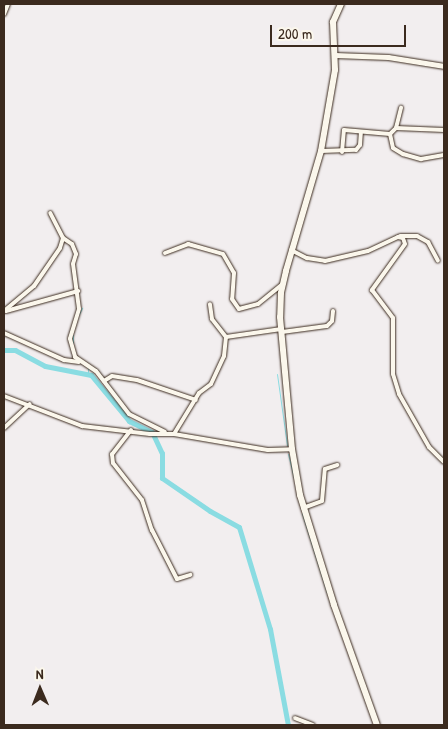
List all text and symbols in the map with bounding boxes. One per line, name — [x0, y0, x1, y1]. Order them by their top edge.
scale bar — [273, 15, 409, 47]
text: 200 m — [278, 23, 312, 44]
north arrow — [15, 664, 65, 714]
text: N — [36, 664, 44, 683]

